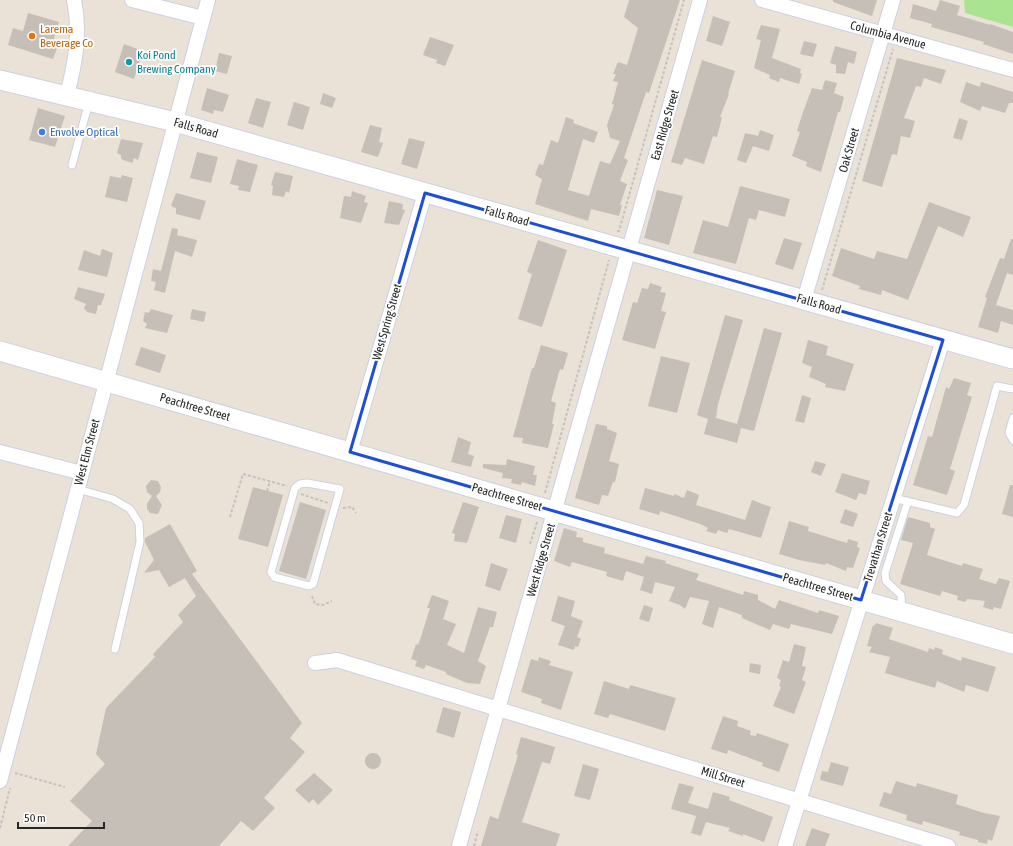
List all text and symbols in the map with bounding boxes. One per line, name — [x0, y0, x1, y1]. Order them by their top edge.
street label: Columbia Avenue — [849, 18, 927, 52]
place label: Larema Beverage Co — [40, 22, 94, 50]
marker: Larema Beverage Co — [27, 31, 37, 41]
place label: Koi Pond Brewing Company — [137, 48, 216, 76]
marker: Koi Pond Brewing Company — [124, 57, 134, 67]
street label: East Ridge Street — [648, 88, 682, 162]
street label: Falls Road — [172, 115, 220, 141]
place label: Envolve Optical — [50, 125, 119, 139]
street label: Oak Street — [836, 126, 862, 174]
marker: Envolve Optical — [37, 127, 47, 137]
street label: Falls Road — [483, 203, 531, 229]
street label: West Spring Street — [369, 282, 405, 362]
street label: Falls Road — [795, 291, 843, 317]
street label: Peachtree Street — [158, 390, 232, 424]
street label: West Elm Street — [71, 417, 103, 487]
street label: Peachtree Street — [470, 480, 544, 514]
street label: Trevathan Street — [861, 510, 895, 584]
street label: West Ridge Street — [524, 521, 558, 598]
street label: Peachtree Street — [781, 570, 855, 604]
street label: Mill Street — [699, 764, 747, 790]
scale bar — [18, 804, 104, 830]
text: 50 m — [24, 811, 46, 825]

